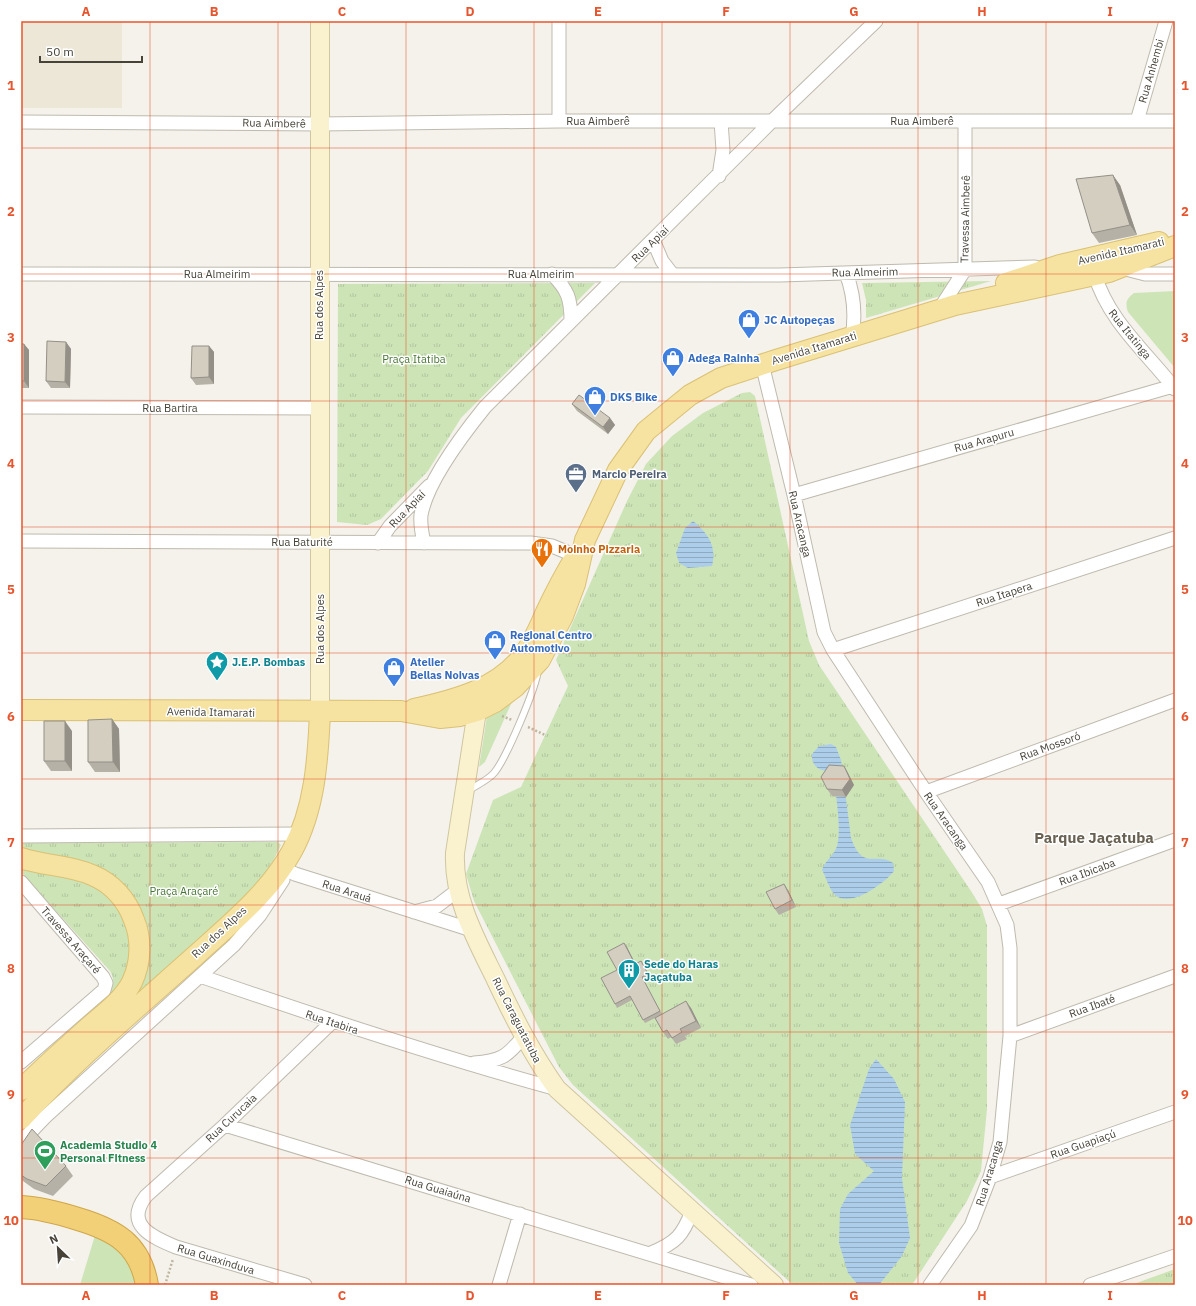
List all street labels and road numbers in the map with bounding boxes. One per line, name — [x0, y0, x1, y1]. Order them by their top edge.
street label: Rua Anhembi — [1135, 37, 1167, 105]
street label: Rua Aimberê — [566, 114, 630, 128]
street label: Rua Aimberê — [890, 114, 954, 128]
street label: Rua Aimberê — [242, 115, 306, 131]
street label: Travessa Aimberê — [957, 175, 973, 263]
street label: Rua Apiaí — [628, 223, 672, 265]
street label: Avenida Itamarati — [1076, 234, 1166, 268]
street label: Rua Almeirim — [832, 264, 898, 280]
street label: Rua Almeirim — [184, 267, 250, 281]
street label: Rua Almeirim — [508, 267, 574, 281]
street label: Rua dos Alpes — [312, 270, 326, 340]
street label: Rua Itatinga — [1106, 306, 1155, 362]
street label: Avenida Itamarati — [770, 328, 858, 368]
street label: Rua Bartira — [142, 401, 198, 415]
street label: Rua Arapuru — [952, 425, 1016, 455]
street label: Rua Apiaí — [386, 487, 428, 531]
street label: Rua Aracanga — [786, 489, 814, 559]
street label: Rua Baturité — [271, 535, 333, 549]
street label: Rua Itapera — [974, 578, 1034, 610]
street label: Rua dos Alpes — [313, 594, 327, 664]
street label: Avenida Itamarati — [167, 704, 255, 720]
street label: Rua Mossoró — [1018, 729, 1082, 763]
street label: Rua Aracanga — [921, 789, 971, 853]
street label: Rua Ibicaba — [1057, 855, 1117, 889]
street label: Rua Arauá — [321, 876, 373, 906]
street label: Rua dos Alpes — [189, 903, 249, 961]
street label: Travessa Araçaré — [38, 904, 104, 976]
street label: Rua Caraguatatuba — [489, 975, 545, 1065]
street label: Rua Ibaté — [1067, 991, 1117, 1021]
street label: Rua Itabira — [304, 1007, 360, 1037]
street label: Rua Curucaia — [202, 1091, 260, 1145]
street label: Rua Guapiaçú — [1048, 1126, 1118, 1162]
street label: Rua Aracanga — [972, 1138, 1006, 1208]
street label: Rua Guaiaúna — [403, 1172, 473, 1206]
street label: Rua Guaxinduva — [176, 1241, 256, 1277]

